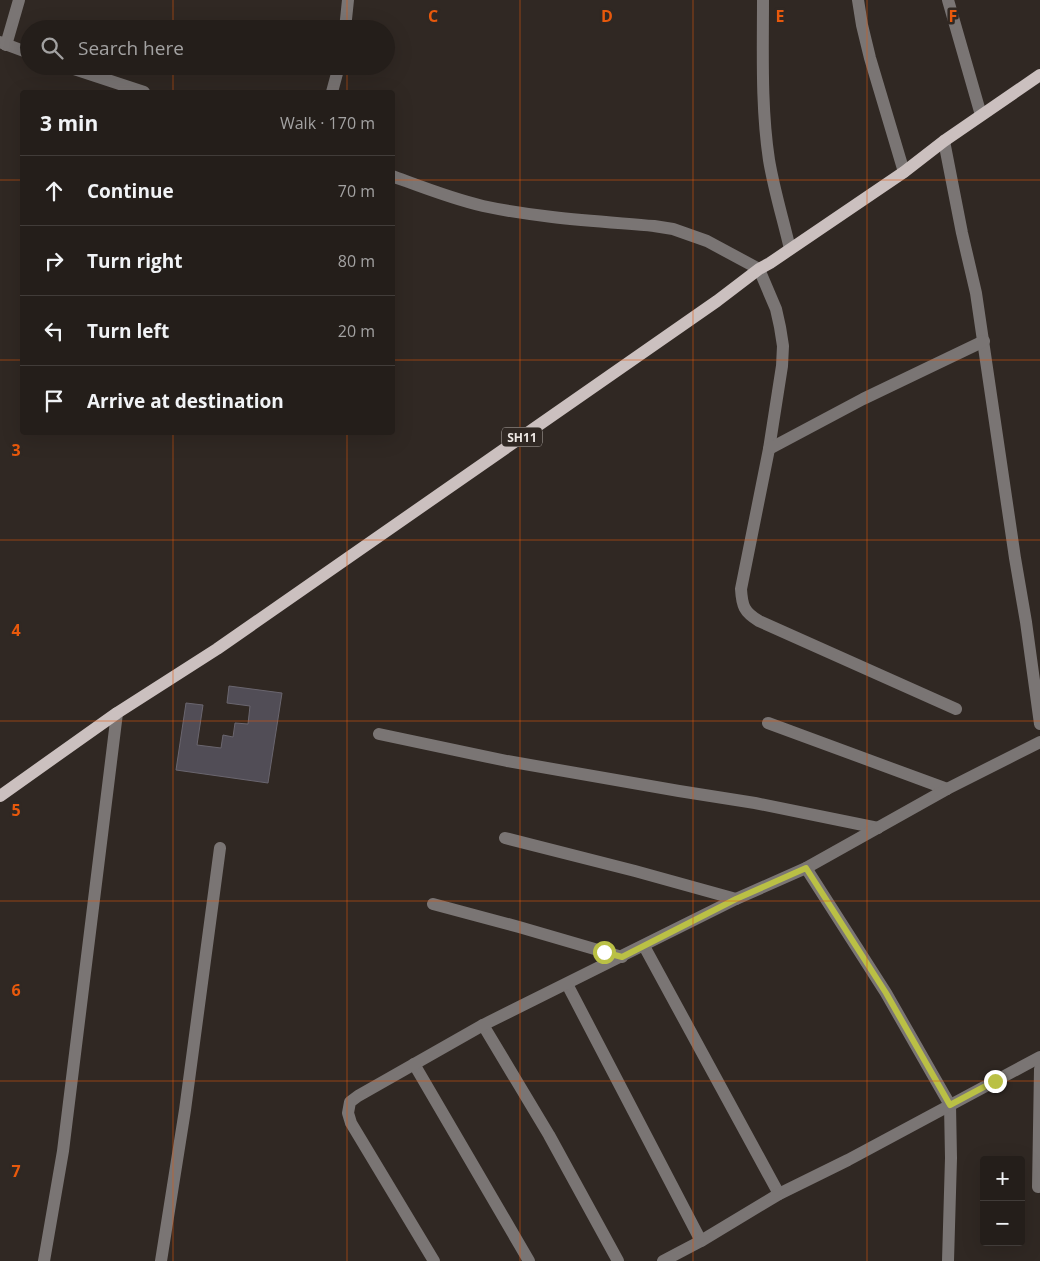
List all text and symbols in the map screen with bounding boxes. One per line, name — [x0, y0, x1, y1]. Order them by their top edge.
text: C — [428, 5, 438, 27]
text: D — [601, 5, 613, 27]
text: E — [776, 5, 785, 27]
text: F — [949, 5, 957, 27]
search box — [20, 20, 395, 75]
icon: search — [38, 34, 66, 62]
text: Search here — [78, 35, 184, 61]
text: 3 min — [40, 109, 98, 137]
text: Walk · 170 m — [280, 112, 375, 134]
icon: ahead — [40, 177, 68, 205]
text: Continue — [87, 178, 174, 204]
text: 70 m — [338, 180, 375, 202]
icon: right — [40, 247, 68, 275]
text: Turn right — [87, 248, 182, 274]
text: 80 m — [338, 250, 375, 272]
icon: left — [40, 317, 68, 345]
text: Turn left — [87, 318, 169, 344]
text: 20 m — [338, 320, 375, 342]
icon: arrive — [40, 387, 68, 415]
text: Arrive at destination — [87, 388, 284, 414]
road number: SH11 — [502, 428, 542, 447]
text: 3 — [11, 439, 21, 461]
text: 4 — [11, 619, 21, 641]
text: 5 — [11, 799, 21, 821]
route start — [593, 941, 616, 964]
text: 6 — [11, 979, 21, 1001]
route end — [984, 1070, 1007, 1093]
map controls — [980, 1156, 1025, 1246]
button: + — [980, 1156, 1025, 1201]
text: 7 — [11, 1160, 21, 1182]
button: − — [980, 1201, 1025, 1246]

